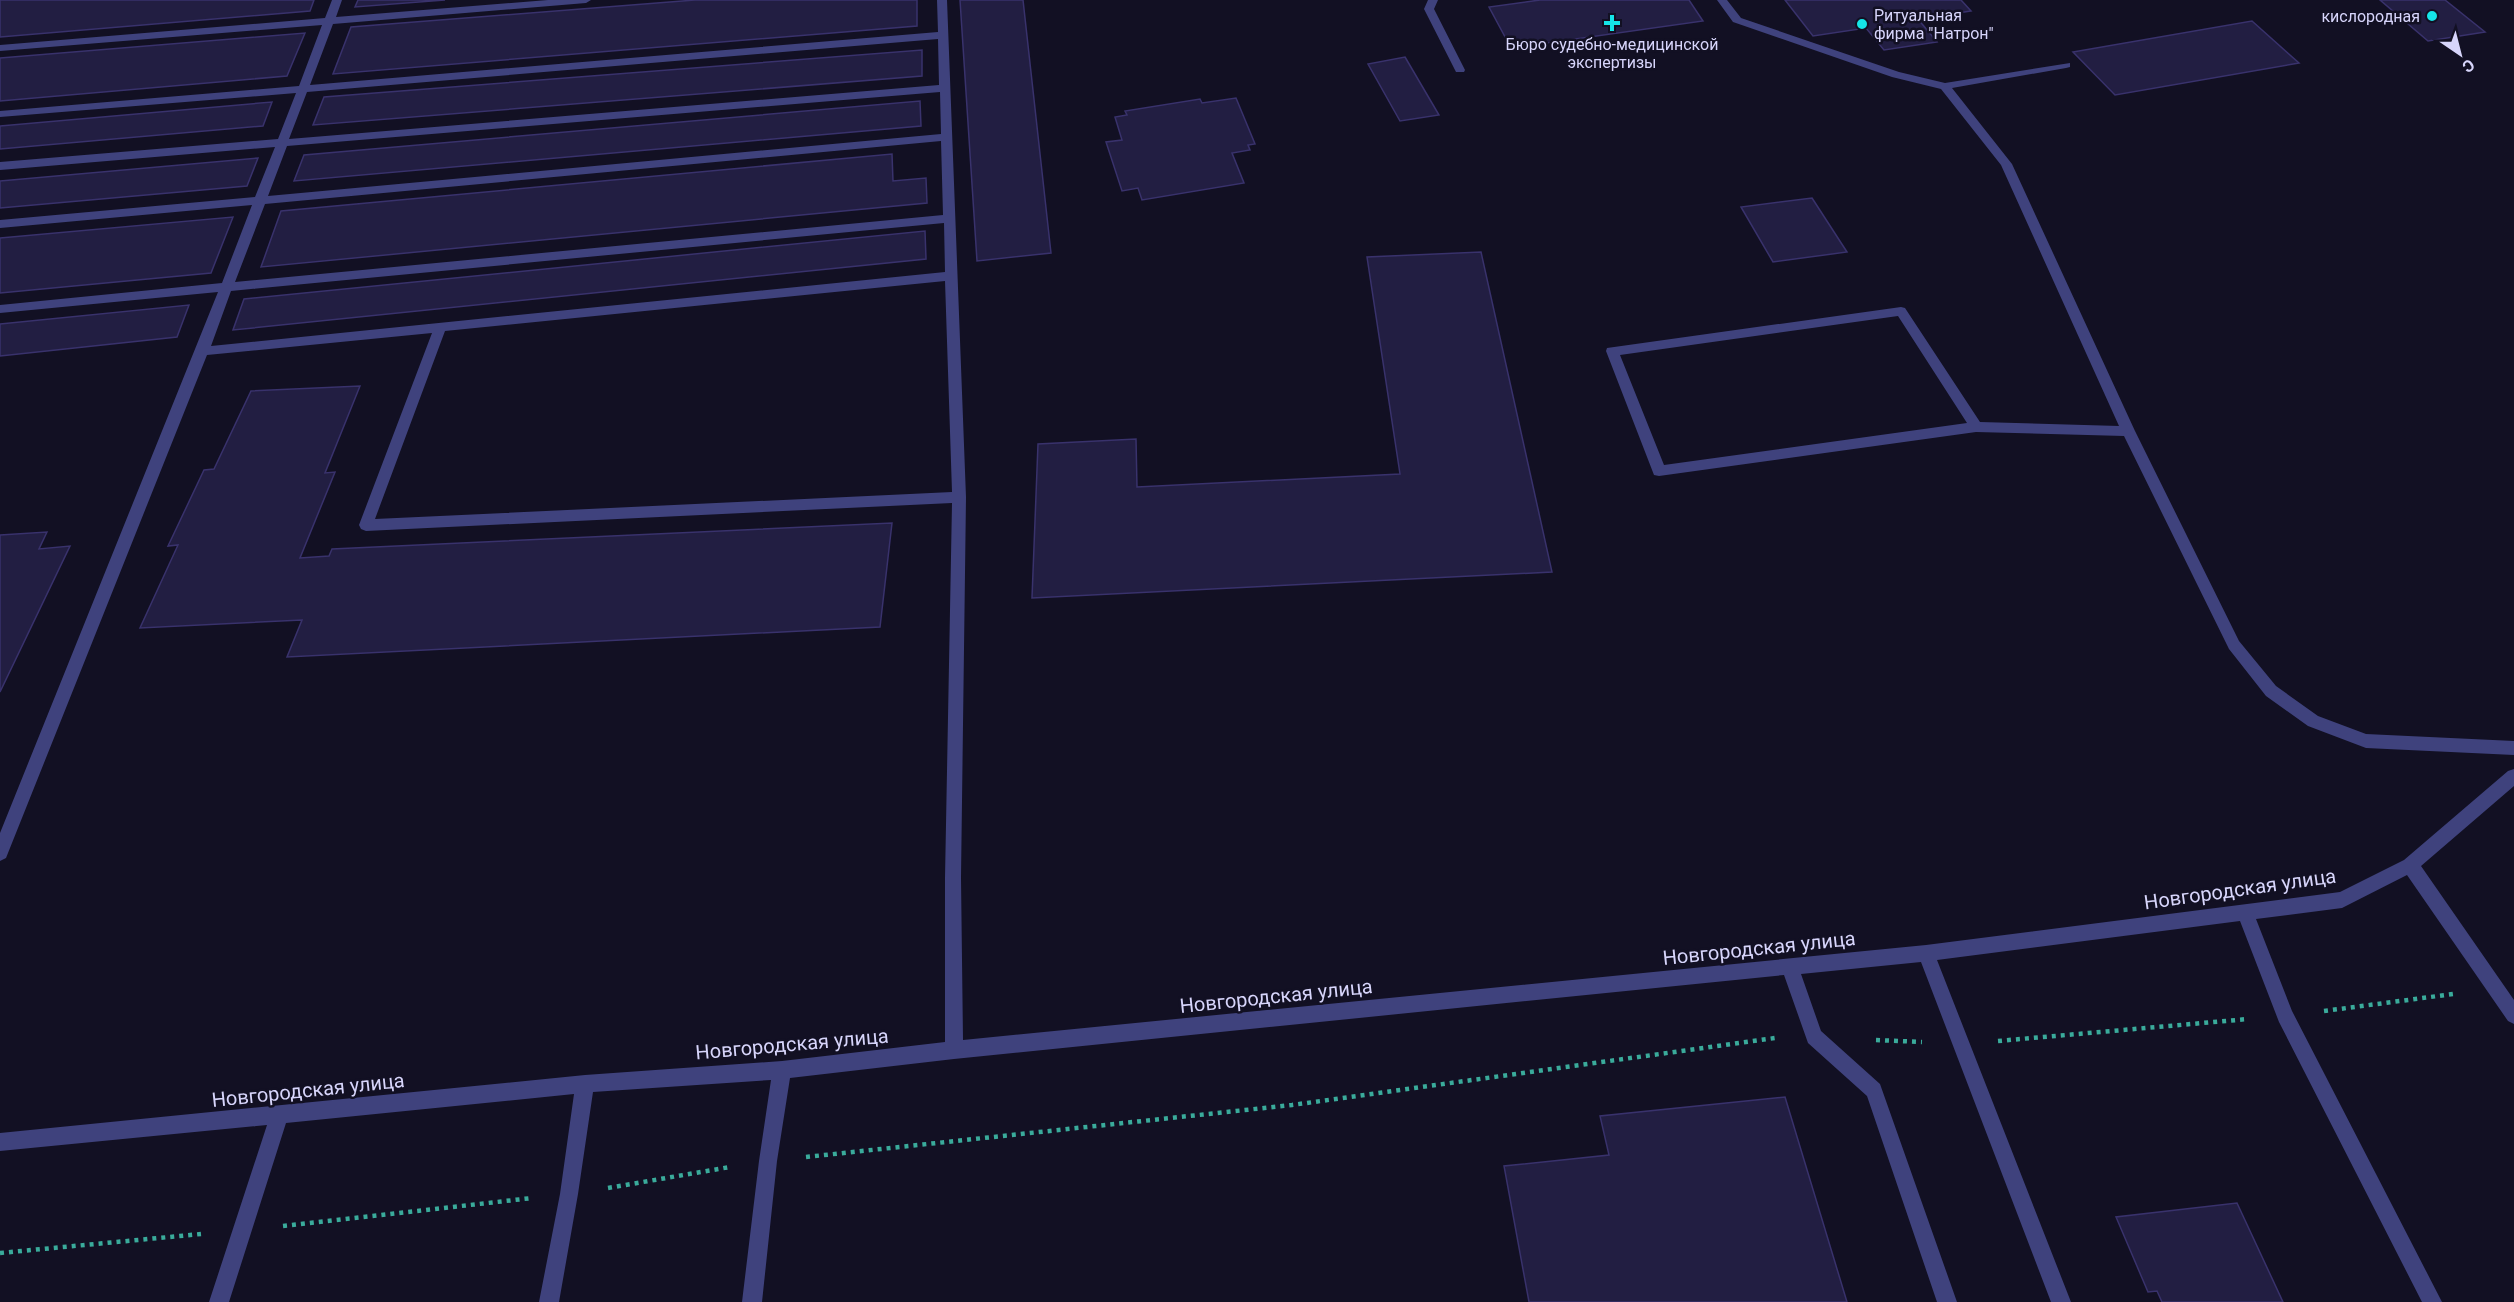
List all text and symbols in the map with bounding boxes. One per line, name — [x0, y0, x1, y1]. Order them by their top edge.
place label: Ритуальная фирма "Натрон" — [1874, 6, 1994, 43]
place label: кислородная — [2321, 7, 2420, 26]
marker: кислородная — [2425, 9, 2439, 23]
marker: Бюро судебно-медицинской экспертизы — [1603, 14, 1621, 32]
marker: Ритуальная фирма "Натрон" — [1855, 17, 1869, 31]
north arrow — [2430, 24, 2490, 84]
place label: Бюро судебно-медицинской экспертизы — [1506, 35, 1718, 72]
text: С — [2459, 55, 2478, 77]
street label: Новгородская улица — [2142, 864, 2338, 914]
street label: Новгородская улица — [1661, 926, 1857, 970]
street label: Новгородская улица — [1178, 974, 1374, 1018]
street label: Новгородская улица — [694, 1024, 890, 1064]
street label: Новгородская улица — [210, 1068, 406, 1112]

